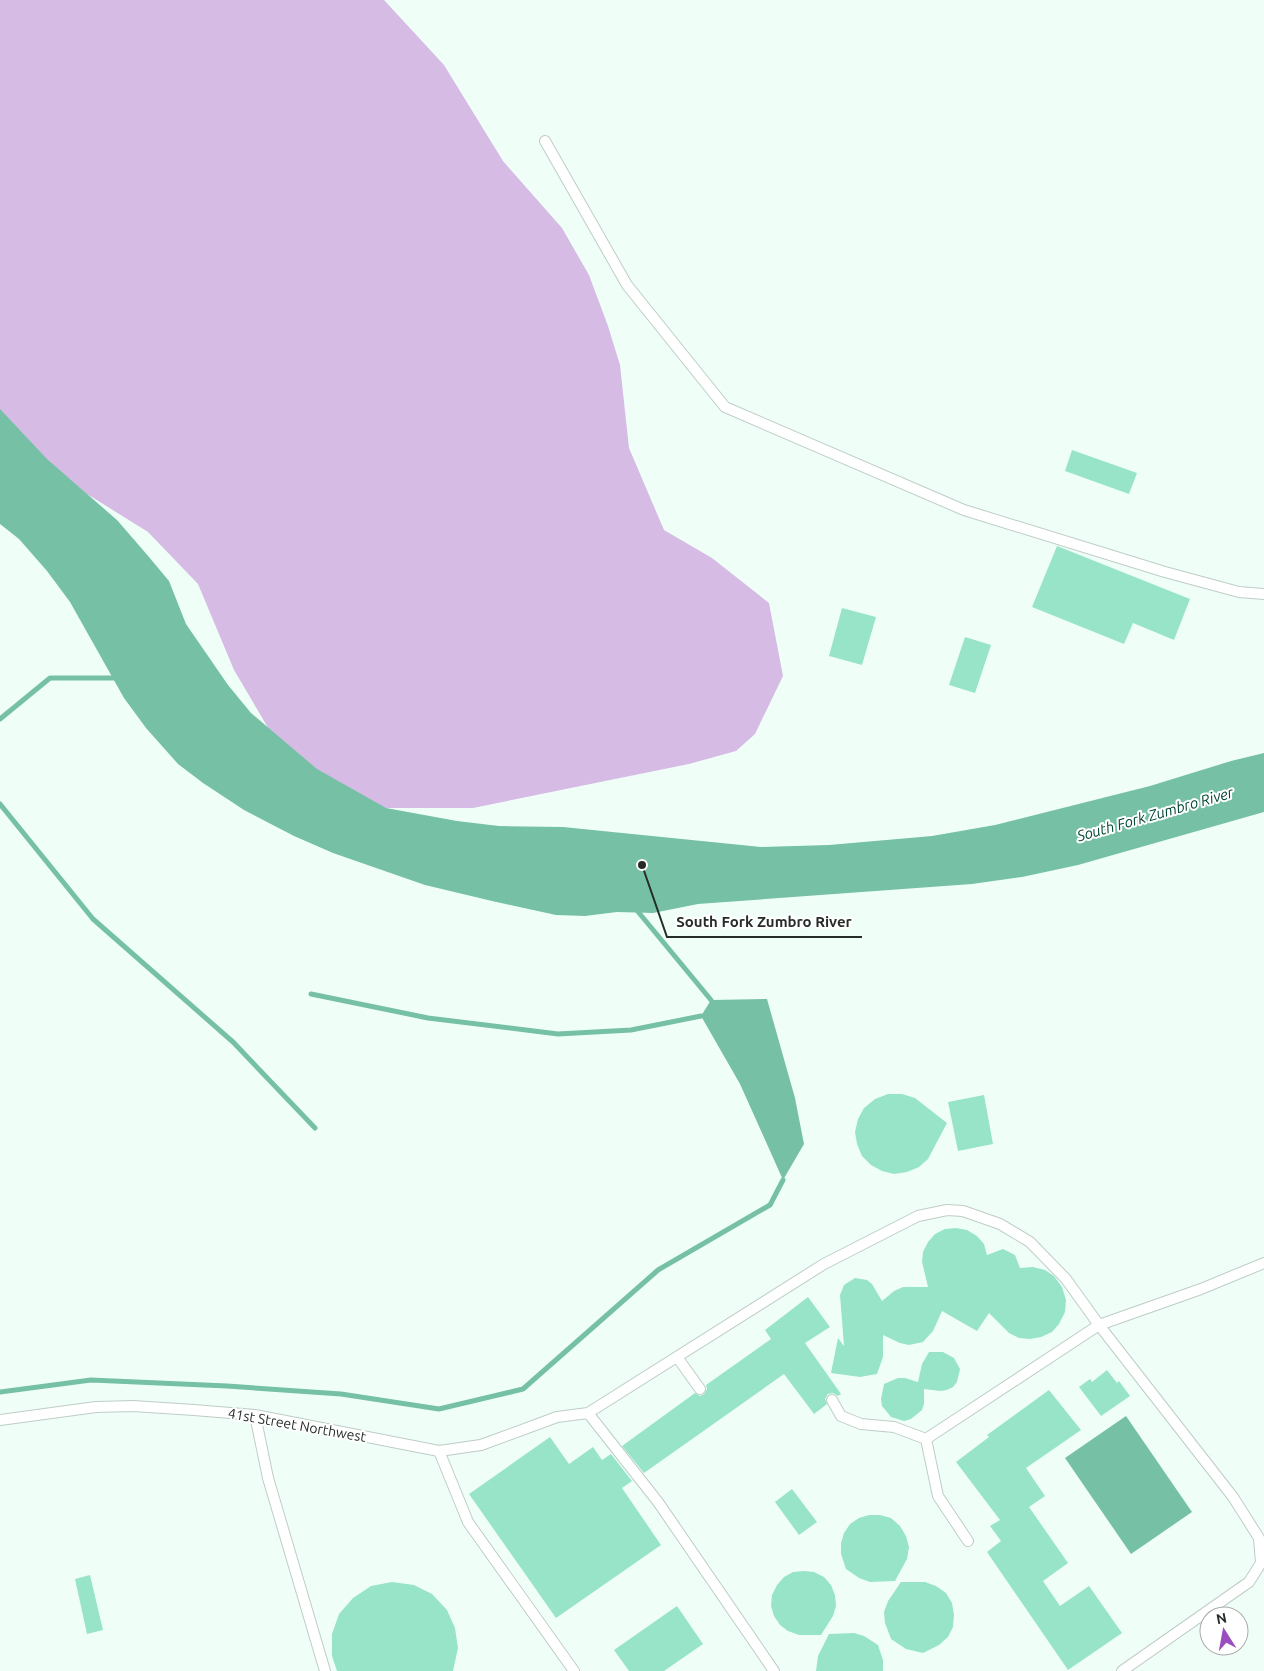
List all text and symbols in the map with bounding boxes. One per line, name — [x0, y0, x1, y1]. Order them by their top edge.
water label: South Fork Zumbro River — [1074, 783, 1236, 845]
callout: South Fork Zumbro River — [667, 907, 862, 937]
text: South Fork Zumbro River — [676, 913, 853, 930]
street label: 41st Street Northwest — [227, 1405, 368, 1445]
north arrow — [1199, 1606, 1249, 1656]
text: N — [1215, 1609, 1228, 1627]

